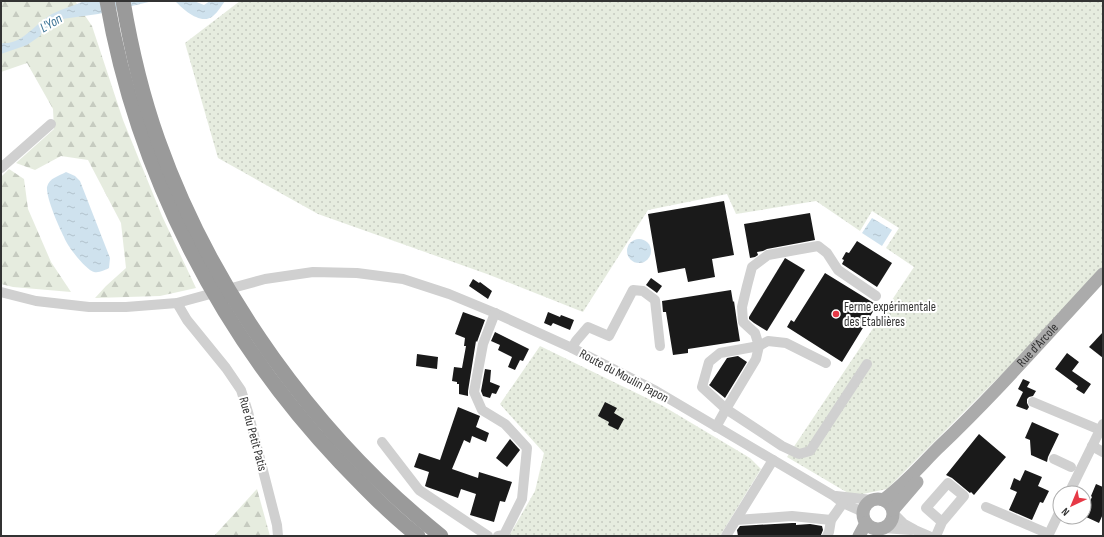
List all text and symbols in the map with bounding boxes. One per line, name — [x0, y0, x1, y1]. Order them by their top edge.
water label: L'Yon — [37, 10, 65, 36]
place label: Ferme expérimentale des Etablières — [844, 299, 936, 330]
marker: Ferme expérimentale des Etablières — [831, 309, 841, 319]
street label: Rue d'Arcole — [1014, 320, 1062, 370]
street label: Route du Moulin Papon — [577, 346, 671, 406]
street label: Rue du Petit Patis — [235, 395, 271, 473]
north arrow — [1052, 485, 1092, 525]
text: N — [1059, 505, 1072, 519]

